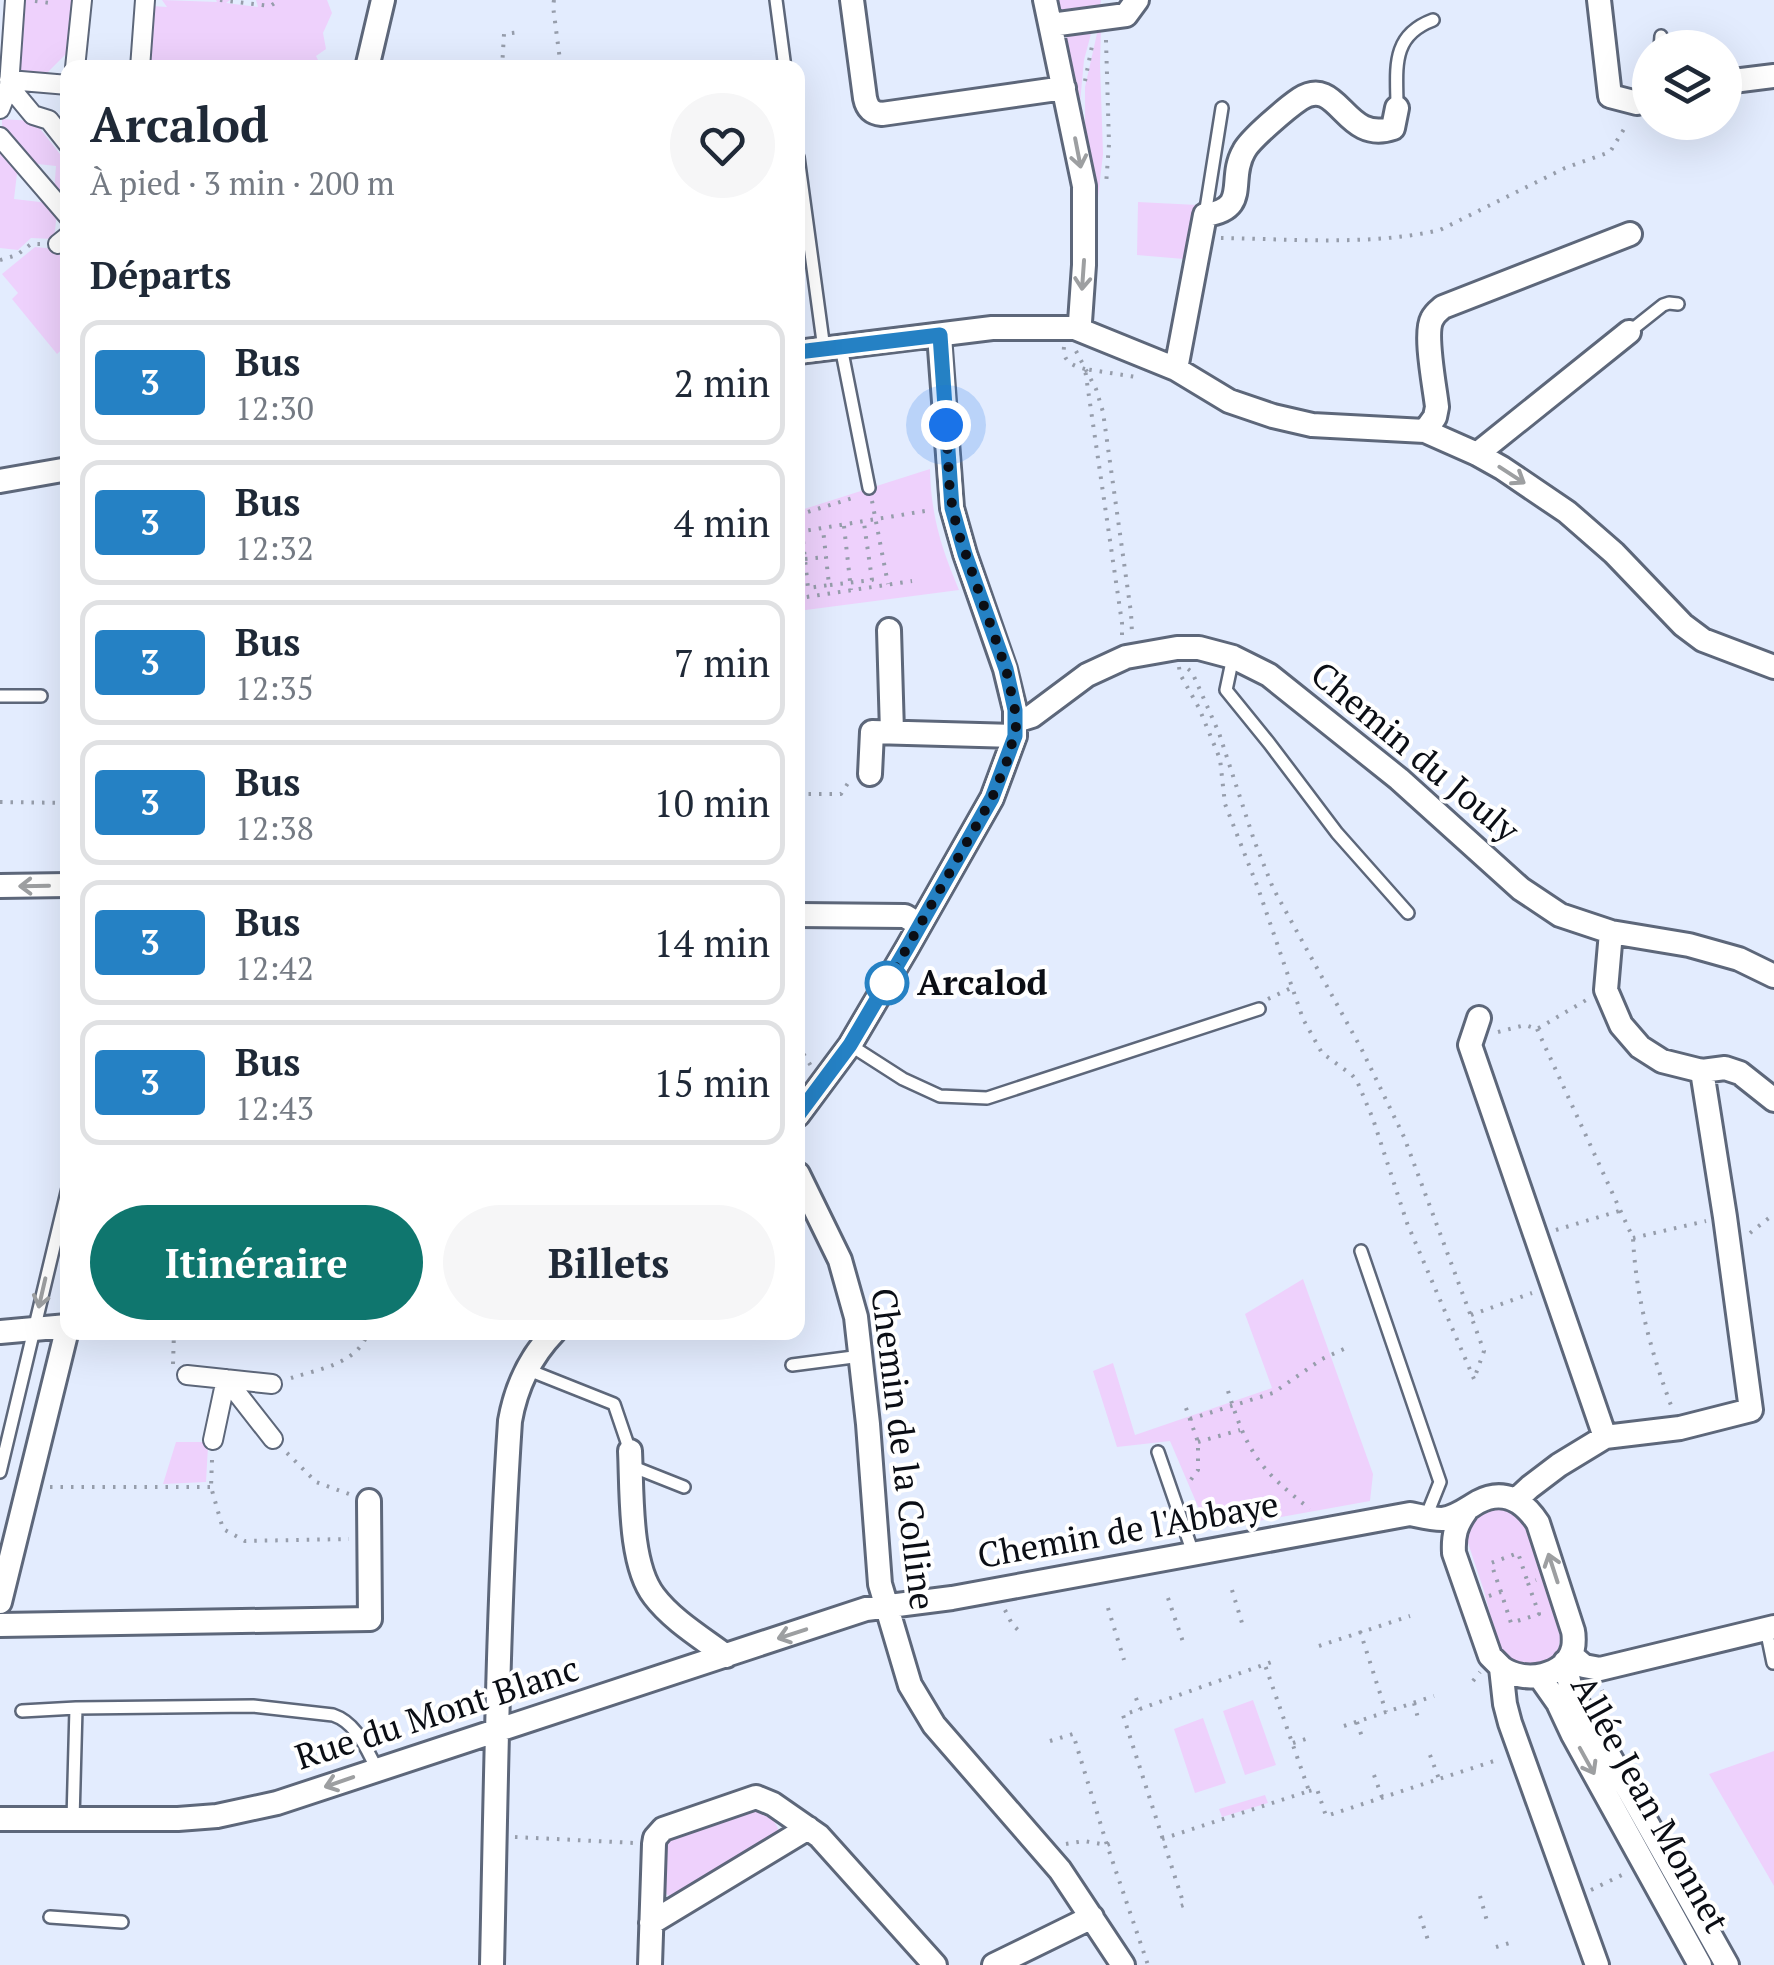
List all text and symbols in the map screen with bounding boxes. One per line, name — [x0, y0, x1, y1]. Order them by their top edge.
map controls — [1632, 30, 1742, 140]
button: layers — [1632, 30, 1742, 140]
text: Arcalod — [90, 92, 269, 156]
button: heart — [670, 93, 775, 198]
one-way arrow — [1070, 137, 1089, 169]
text: À pied · 3 min · 200 m — [90, 162, 395, 204]
text: Départs — [90, 250, 231, 300]
one-way arrow — [1073, 258, 1092, 290]
text: Bus — [235, 337, 300, 387]
text: 2 min — [674, 358, 770, 408]
text: 3 — [140, 359, 160, 405]
text: 12:30 — [235, 387, 314, 429]
your location — [921, 400, 971, 450]
one-way arrow — [1497, 464, 1526, 485]
text: Bus — [235, 477, 300, 527]
text: 4 min — [674, 498, 770, 548]
text: 3 — [140, 499, 160, 545]
text: 12:32 — [235, 527, 314, 569]
text: Bus — [235, 617, 300, 667]
text: 7 min — [674, 638, 770, 688]
text: 3 — [140, 639, 160, 685]
street label: Chemin du Jouly — [1302, 651, 1530, 853]
text: 12:35 — [235, 667, 314, 709]
text: Bus — [235, 757, 300, 807]
text: 10 min — [653, 778, 770, 828]
text: 3 — [140, 779, 160, 825]
text: 12:38 — [235, 807, 314, 849]
one-way arrow — [18, 876, 50, 895]
text: Bus — [235, 897, 300, 947]
text: 14 min — [653, 918, 770, 968]
text: 3 — [140, 919, 160, 965]
text: 12:42 — [235, 947, 314, 989]
place label: Arcalod — [917, 959, 1047, 1005]
marker: Arcalod — [866, 962, 908, 1004]
text: Bus — [235, 1037, 300, 1087]
text: 15 min — [653, 1058, 770, 1108]
text: 3 — [140, 1059, 160, 1105]
text: 12:43 — [235, 1087, 314, 1129]
button: Itinéraire — [90, 1205, 423, 1320]
button: Billets — [443, 1205, 775, 1320]
one-way arrow — [32, 1276, 50, 1308]
street label: Chemin de la Colline — [861, 1285, 947, 1612]
street label: Chemin de l'Abbaye — [974, 1480, 1282, 1578]
one-way arrow — [1542, 1553, 1560, 1585]
one-way arrow — [776, 1627, 808, 1645]
street label: Rue du Mont Blanc — [289, 1645, 584, 1780]
street label: Allée Jean Monnet — [1561, 1667, 1741, 1940]
one-way arrow — [1578, 1745, 1598, 1775]
one-way arrow — [323, 1775, 355, 1793]

